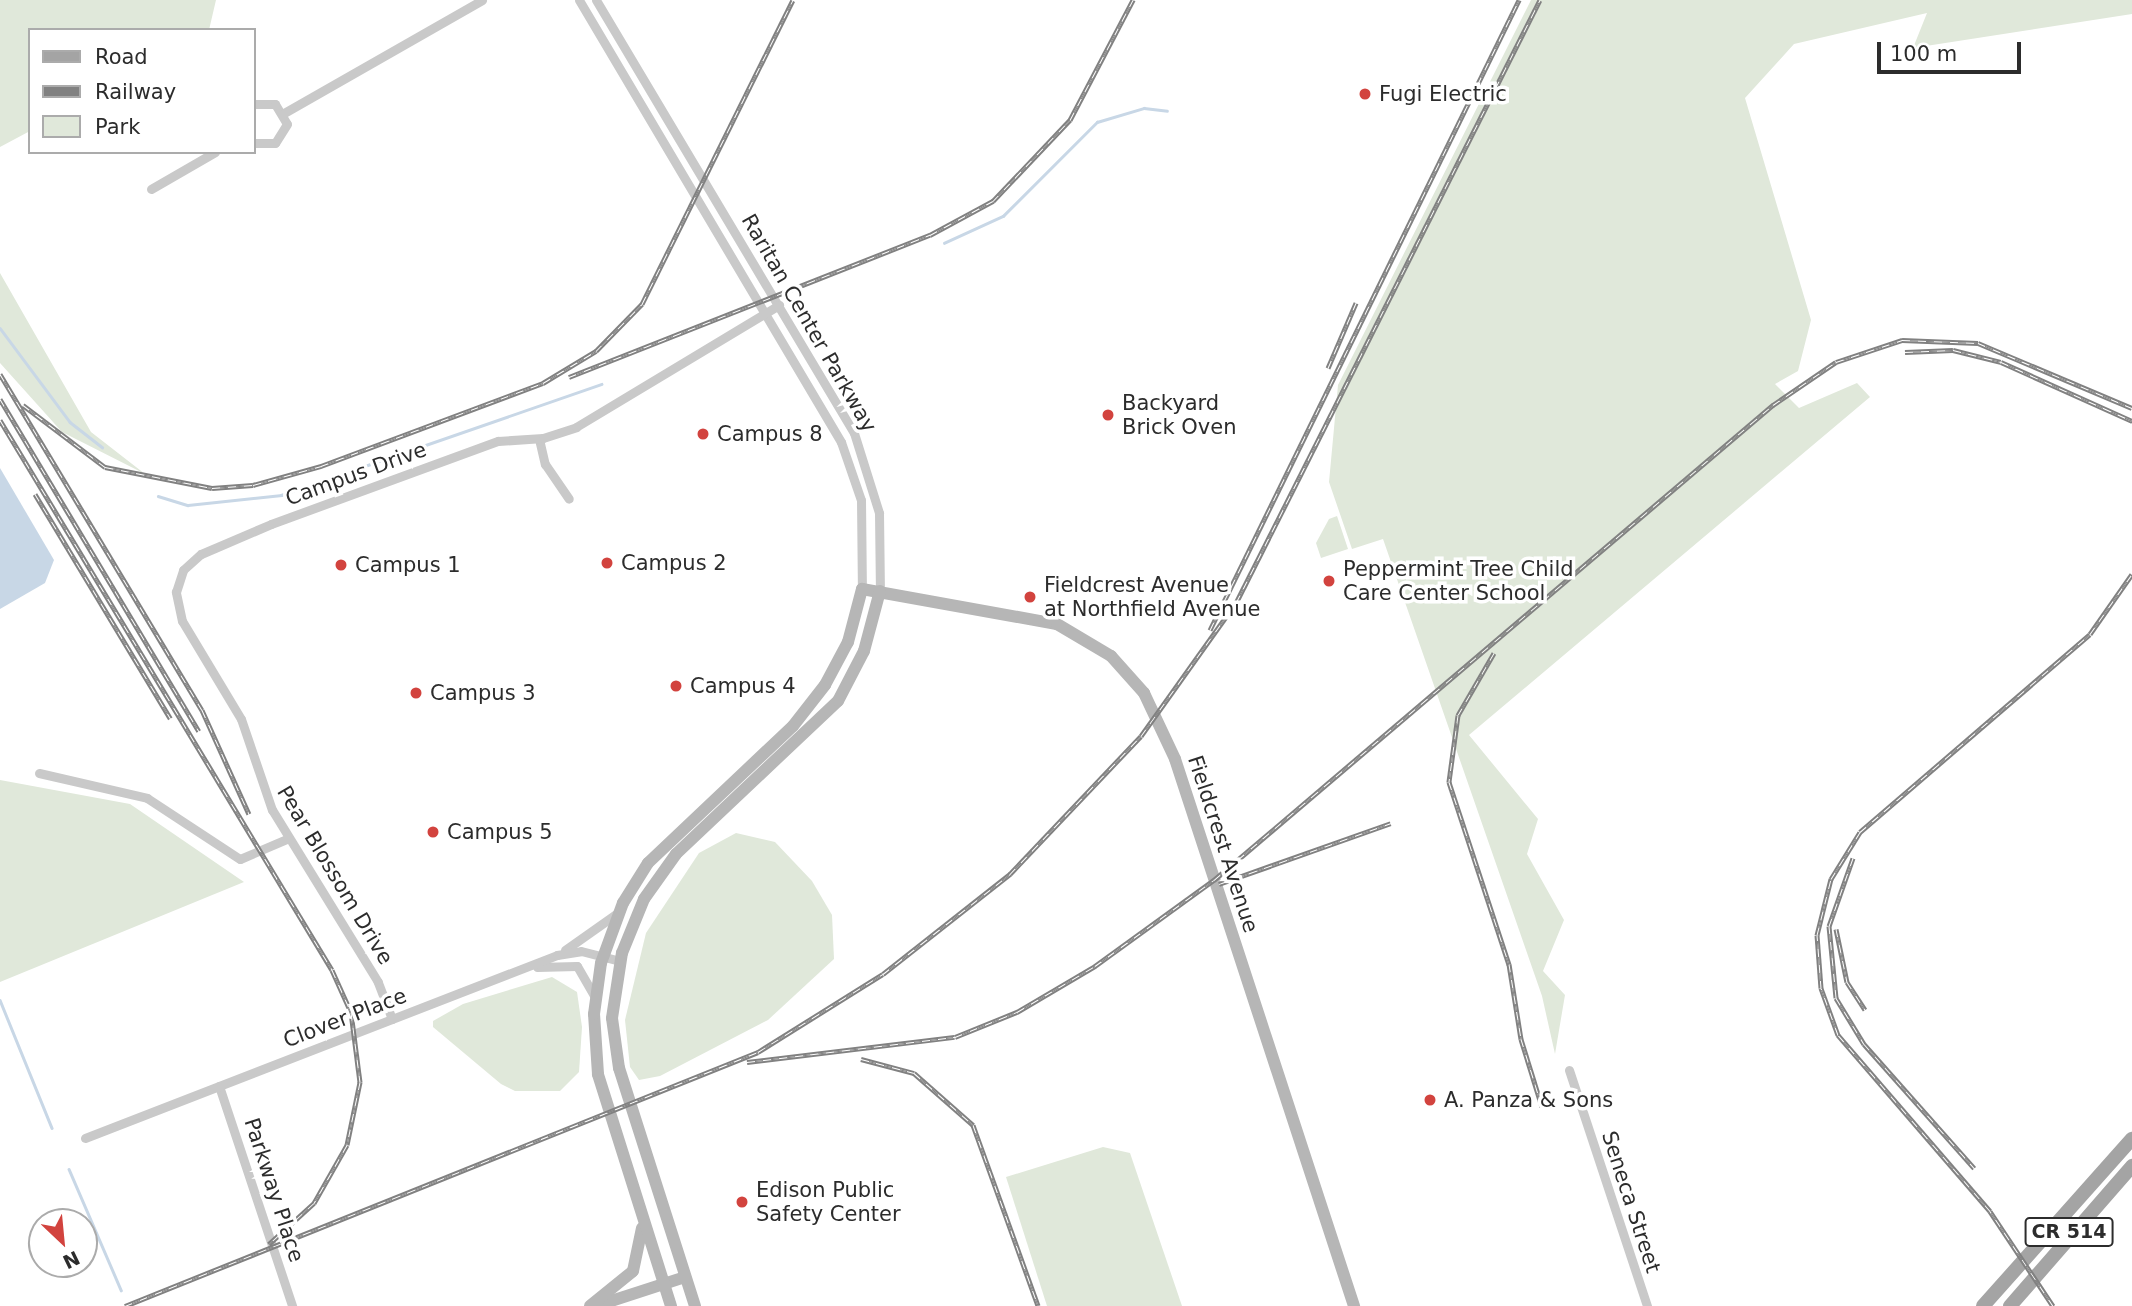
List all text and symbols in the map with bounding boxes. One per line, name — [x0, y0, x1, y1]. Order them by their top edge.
legend — [28, 28, 256, 154]
scale bar — [1880, 28, 2024, 72]
text: 100 m — [1890, 42, 1957, 66]
text: Road — [95, 45, 148, 69]
text: Railway — [95, 80, 176, 104]
place label: Fugi Electric — [1379, 81, 1507, 107]
marker: Fugi Electric — [1357, 86, 1373, 102]
text: Park — [95, 115, 140, 139]
street label: Raritan Center Parkway — [736, 209, 882, 437]
place label: Backyard Brick Oven — [1122, 390, 1236, 440]
marker: Backyard Brick Oven — [1100, 407, 1116, 423]
place label: Campus 8 — [717, 421, 823, 447]
marker: Campus 8 — [695, 426, 711, 442]
street label: Campus Drive — [282, 437, 430, 511]
place label: Campus 2 — [621, 550, 727, 576]
place label: Campus 1 — [355, 552, 461, 578]
marker: Campus 2 — [599, 555, 615, 571]
place label: Peppermint Tree Child Care Center School — [1343, 556, 1574, 606]
marker: Campus 1 — [333, 557, 349, 573]
place label: Fieldcrest Avenue at Northfield Avenue — [1044, 572, 1261, 622]
marker: Peppermint Tree Child Care Center School — [1321, 573, 1337, 589]
marker: Fieldcrest Avenue at Northfield Avenue — [1022, 589, 1038, 605]
place label: Campus 4 — [690, 673, 796, 699]
marker: Campus 4 — [668, 678, 684, 694]
place label: Campus 3 — [430, 680, 536, 706]
marker: Campus 3 — [408, 685, 424, 701]
street label: Fieldcrest Avenue — [1182, 752, 1264, 936]
street label: Pear Blossom Drive — [272, 781, 398, 969]
place label: Campus 5 — [447, 819, 553, 845]
marker: Campus 5 — [425, 824, 441, 840]
street label: Clover Place — [280, 983, 410, 1053]
place label: A. Panza & Sons — [1444, 1087, 1613, 1113]
marker: A. Panza & Sons — [1422, 1092, 1438, 1108]
street label: Parkway Place — [239, 1115, 309, 1265]
street label: Seneca Street — [1596, 1128, 1666, 1276]
place label: Edison Public Safety Center — [756, 1177, 901, 1227]
marker: Edison Public Safety Center — [734, 1194, 750, 1210]
north arrow — [28, 1208, 98, 1278]
road number: CR 514 — [2024, 1216, 2114, 1248]
text: N — [59, 1247, 83, 1273]

